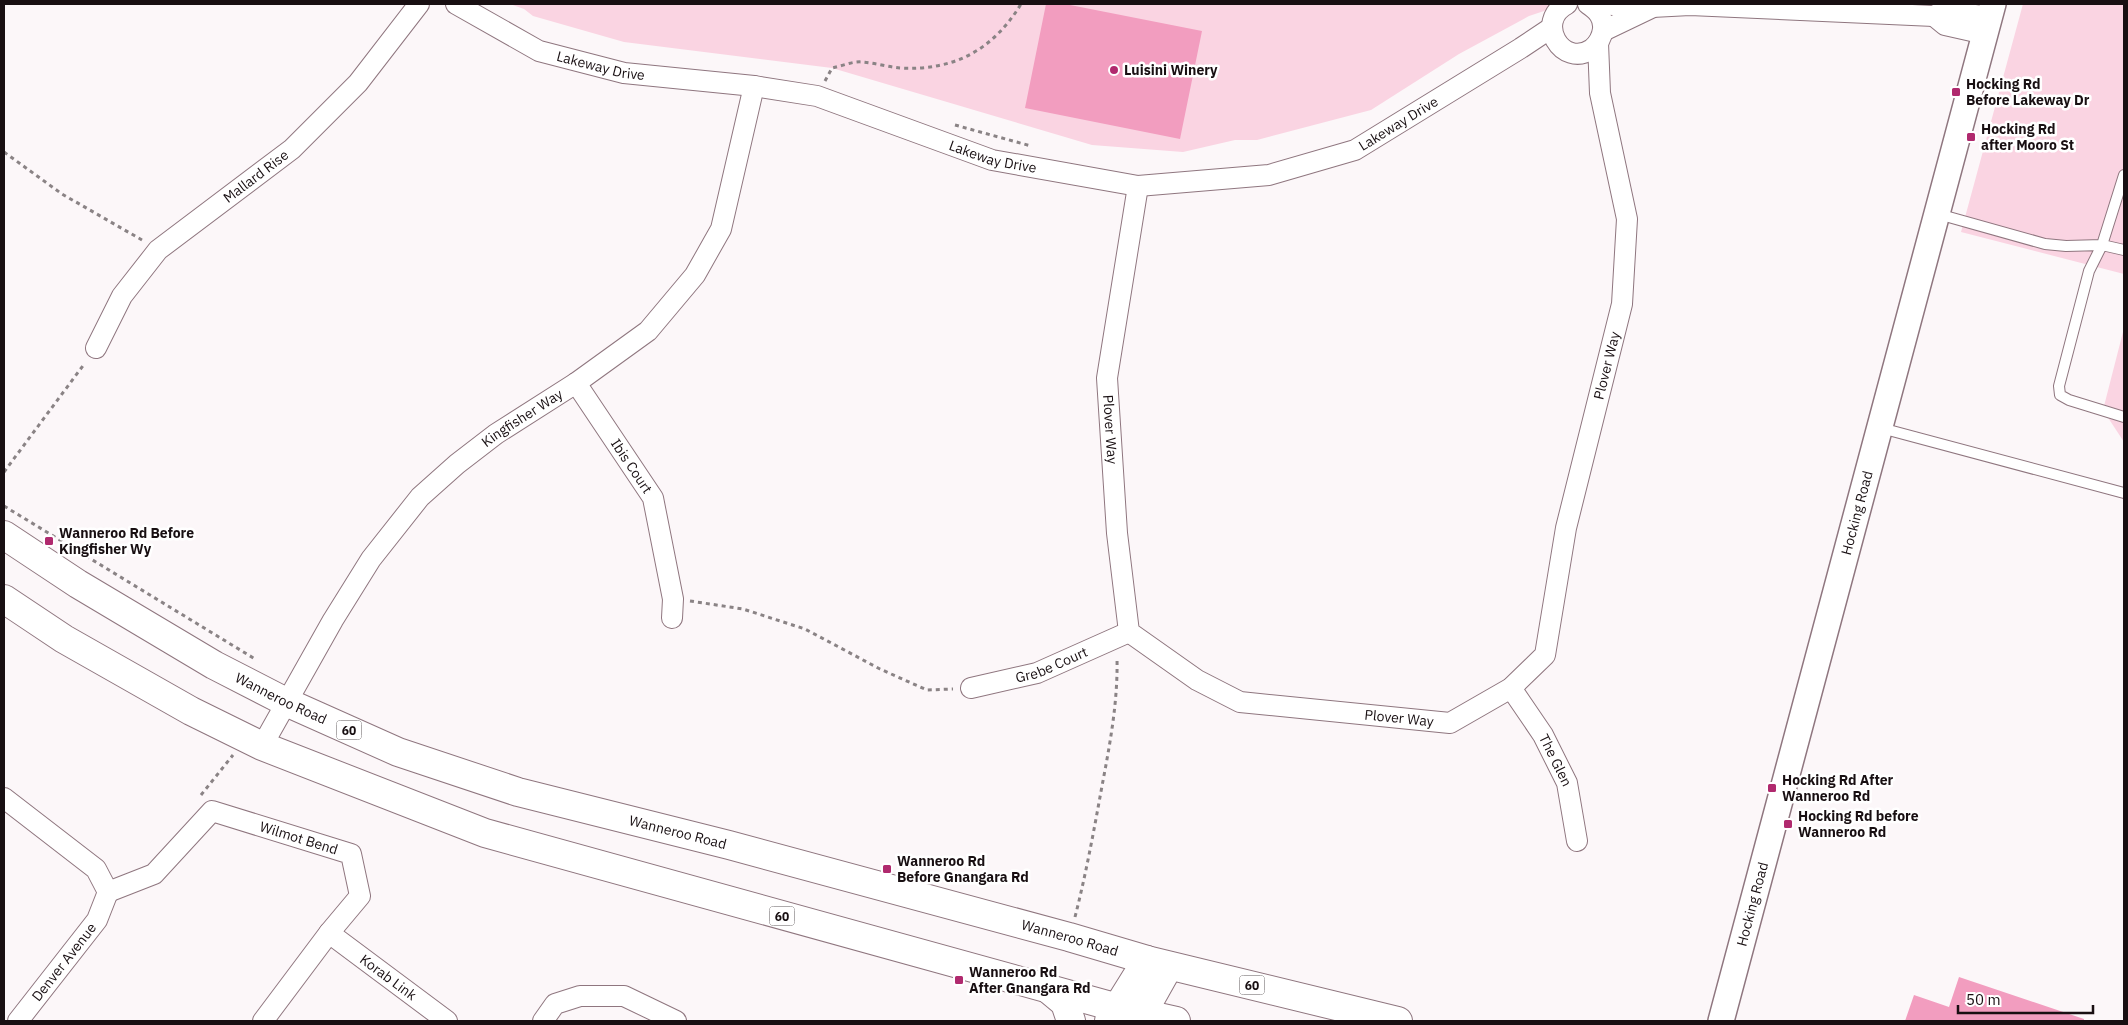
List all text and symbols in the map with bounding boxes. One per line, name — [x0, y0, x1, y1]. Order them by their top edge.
street label: Lakeway Drive — [555, 47, 646, 84]
place label: Luisini Winery — [1124, 61, 1218, 79]
marker: Luisini Winery — [1108, 64, 1120, 76]
place label: Hocking Rd Before Lakeway Dr — [1966, 75, 2090, 109]
marker: Hocking Rd Before Lakeway Dr — [1950, 86, 1962, 98]
street label: Lakeway Drive — [1355, 92, 1442, 155]
place label: Hocking Rd after Mooro St — [1981, 120, 2074, 154]
marker: Hocking Rd after Mooro St — [1965, 131, 1977, 143]
street label: Lakeway Drive — [947, 136, 1038, 177]
street label: Mallard Rise — [219, 146, 292, 207]
street label: Plover Way — [1589, 330, 1624, 402]
street label: Kingfisher Way — [478, 385, 566, 451]
street label: Plover Way — [1099, 394, 1122, 465]
street label: Ibis Court — [607, 435, 656, 497]
street label: Hocking Road — [1837, 469, 1877, 557]
place label: Wanneroo Rd Before Kingfisher Wy — [59, 524, 194, 558]
marker: Wanneroo Rd Before Kingfisher Wy — [43, 535, 55, 547]
street label: Grebe Court — [1014, 643, 1090, 687]
street label: Wanneroo Road — [232, 668, 330, 728]
street label: Plover Way — [1364, 705, 1435, 730]
road number: 60 — [336, 720, 362, 740]
street label: The Glen — [1535, 731, 1576, 789]
place label: Hocking Rd After Wanneroo Rd — [1782, 771, 1894, 805]
marker: Hocking Rd After Wanneroo Rd — [1766, 782, 1778, 794]
place label: Hocking Rd before Wanneroo Rd — [1798, 807, 1919, 841]
street label: Wanneroo Road — [627, 811, 728, 853]
street label: Wilmot Bend — [258, 817, 340, 858]
marker: Hocking Rd before Wanneroo Rd — [1782, 818, 1794, 830]
place label: Wanneroo Rd Before Gnangara Rd — [897, 852, 1029, 886]
street label: Hocking Road — [1732, 860, 1772, 948]
marker: Wanneroo Rd Before Gnangara Rd — [881, 863, 893, 875]
road number: 60 — [770, 906, 794, 926]
street label: Wanneroo Road — [1020, 916, 1120, 960]
street label: Denver Avenue — [28, 919, 100, 1005]
street label: Korab Link — [356, 950, 421, 1005]
place label: Wanneroo Rd After Gnangara Rd — [969, 963, 1091, 997]
marker: Wanneroo Rd After Gnangara Rd — [953, 974, 965, 986]
road number: 60 — [1240, 976, 1264, 994]
scale bar — [1958, 982, 2093, 1014]
text: 50 m — [1966, 990, 2001, 1009]

